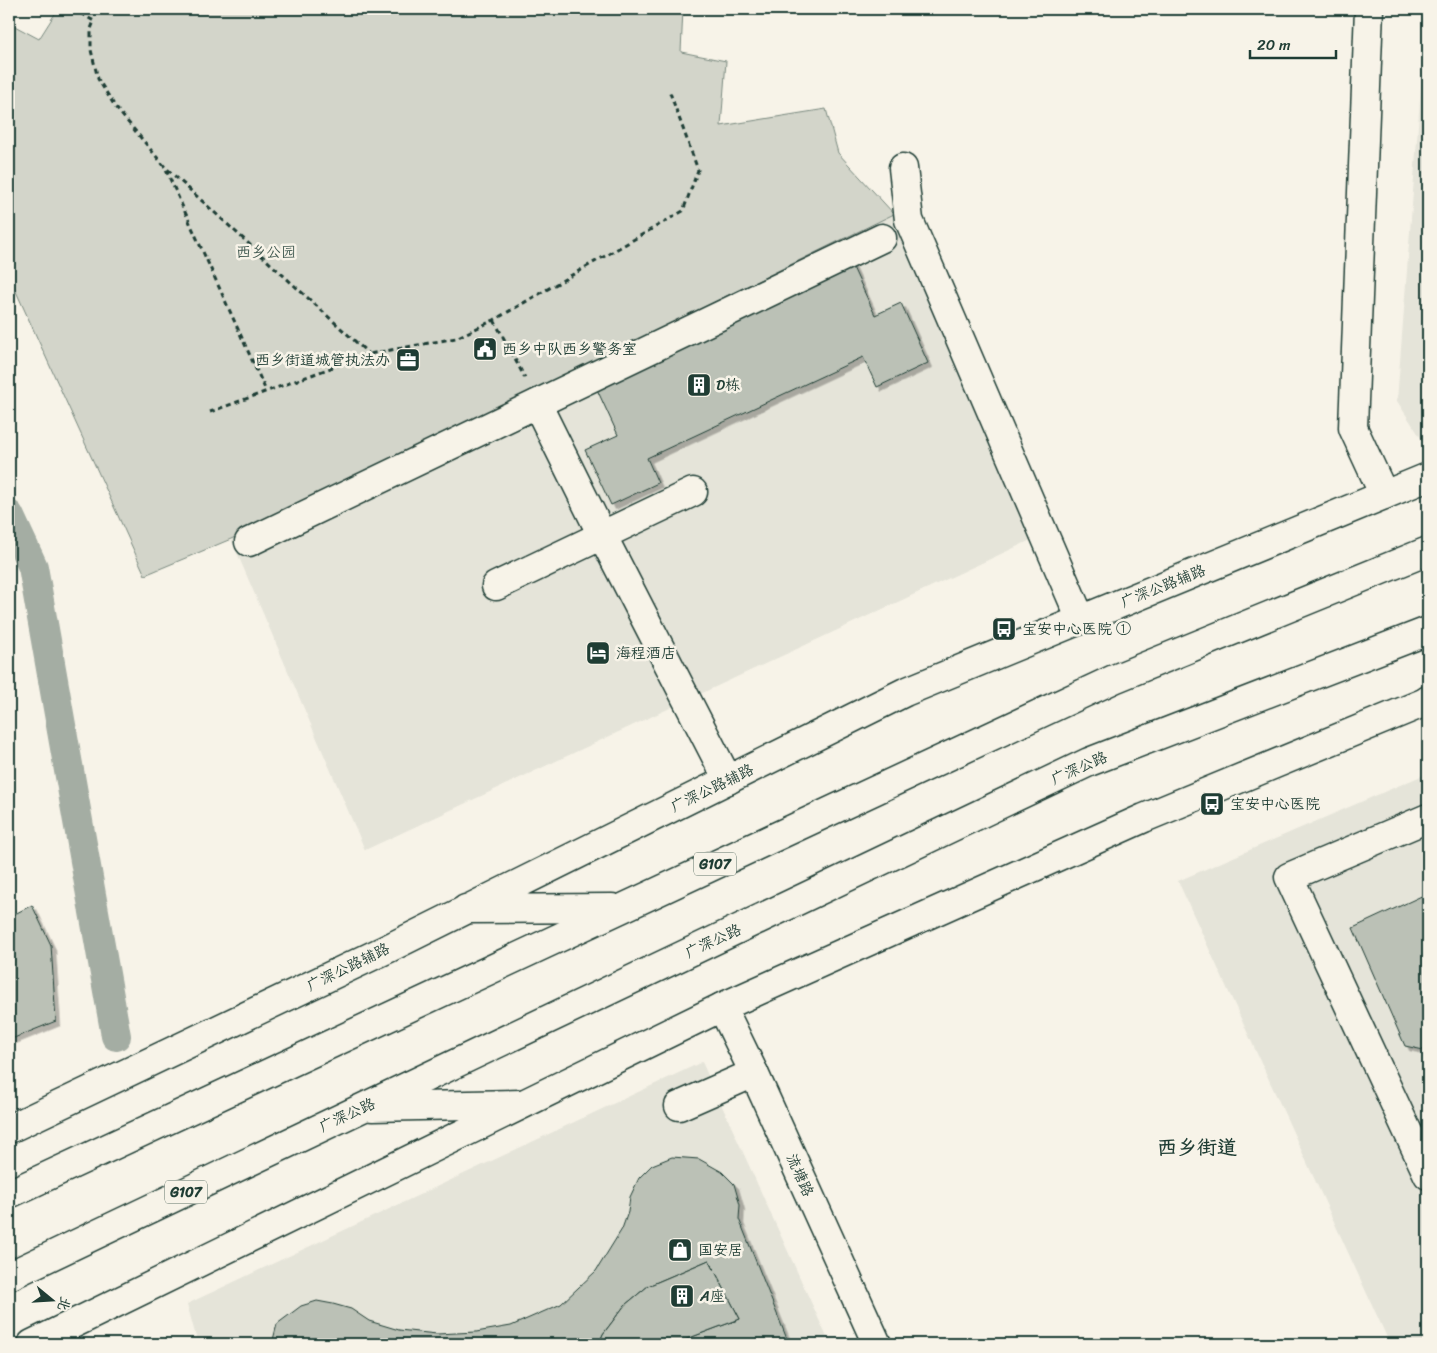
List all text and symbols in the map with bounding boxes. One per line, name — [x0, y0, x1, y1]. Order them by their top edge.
scale bar — [1250, 28, 1336, 60]
text: 20 m — [1257, 32, 1291, 58]
park label: 西乡公园 — [236, 239, 296, 265]
public building icon: 西乡中队西乡警务室 — [472, 336, 498, 362]
place label: 西乡中队西乡警务室 — [502, 336, 637, 362]
place label: 西乡街道城管执法办 — [255, 347, 390, 373]
office icon: 西乡街道城管执法办 — [395, 347, 421, 373]
building icon: D栋 — [686, 372, 712, 398]
place label: D栋 — [716, 372, 740, 398]
street label: 广深公路辅路 — [1116, 557, 1210, 615]
bus stop icon: 宝安中心医院 ① — [991, 616, 1017, 642]
place label: 宝安中心医院 ① — [1022, 616, 1131, 642]
hotel icon: 海程酒店 — [585, 640, 611, 666]
place label: 海程酒店 — [616, 640, 676, 666]
street label: 广深公路 — [1046, 744, 1112, 792]
street label: 广深公路辅路 — [666, 757, 758, 819]
bus stop icon: 宝安中心医院 — [1199, 791, 1225, 817]
place label: 宝安中心医院 — [1230, 791, 1320, 817]
road number: G107 — [694, 852, 736, 876]
street label: 广深公路 — [680, 917, 746, 965]
street label: 广深公路辅路 — [302, 936, 394, 998]
street label: 广深公路 — [314, 1091, 380, 1139]
district label: 西乡街道 — [1157, 1130, 1237, 1165]
street label: 流塘路 — [779, 1149, 821, 1201]
road number: G107 — [165, 1180, 207, 1204]
shop icon: 国安居 — [667, 1237, 693, 1263]
place label: 国安居 — [698, 1237, 743, 1263]
north arrow — [28, 1276, 78, 1326]
building icon: A座 — [669, 1283, 695, 1309]
place label: A座 — [699, 1283, 725, 1309]
text: 北 — [50, 1293, 78, 1314]

